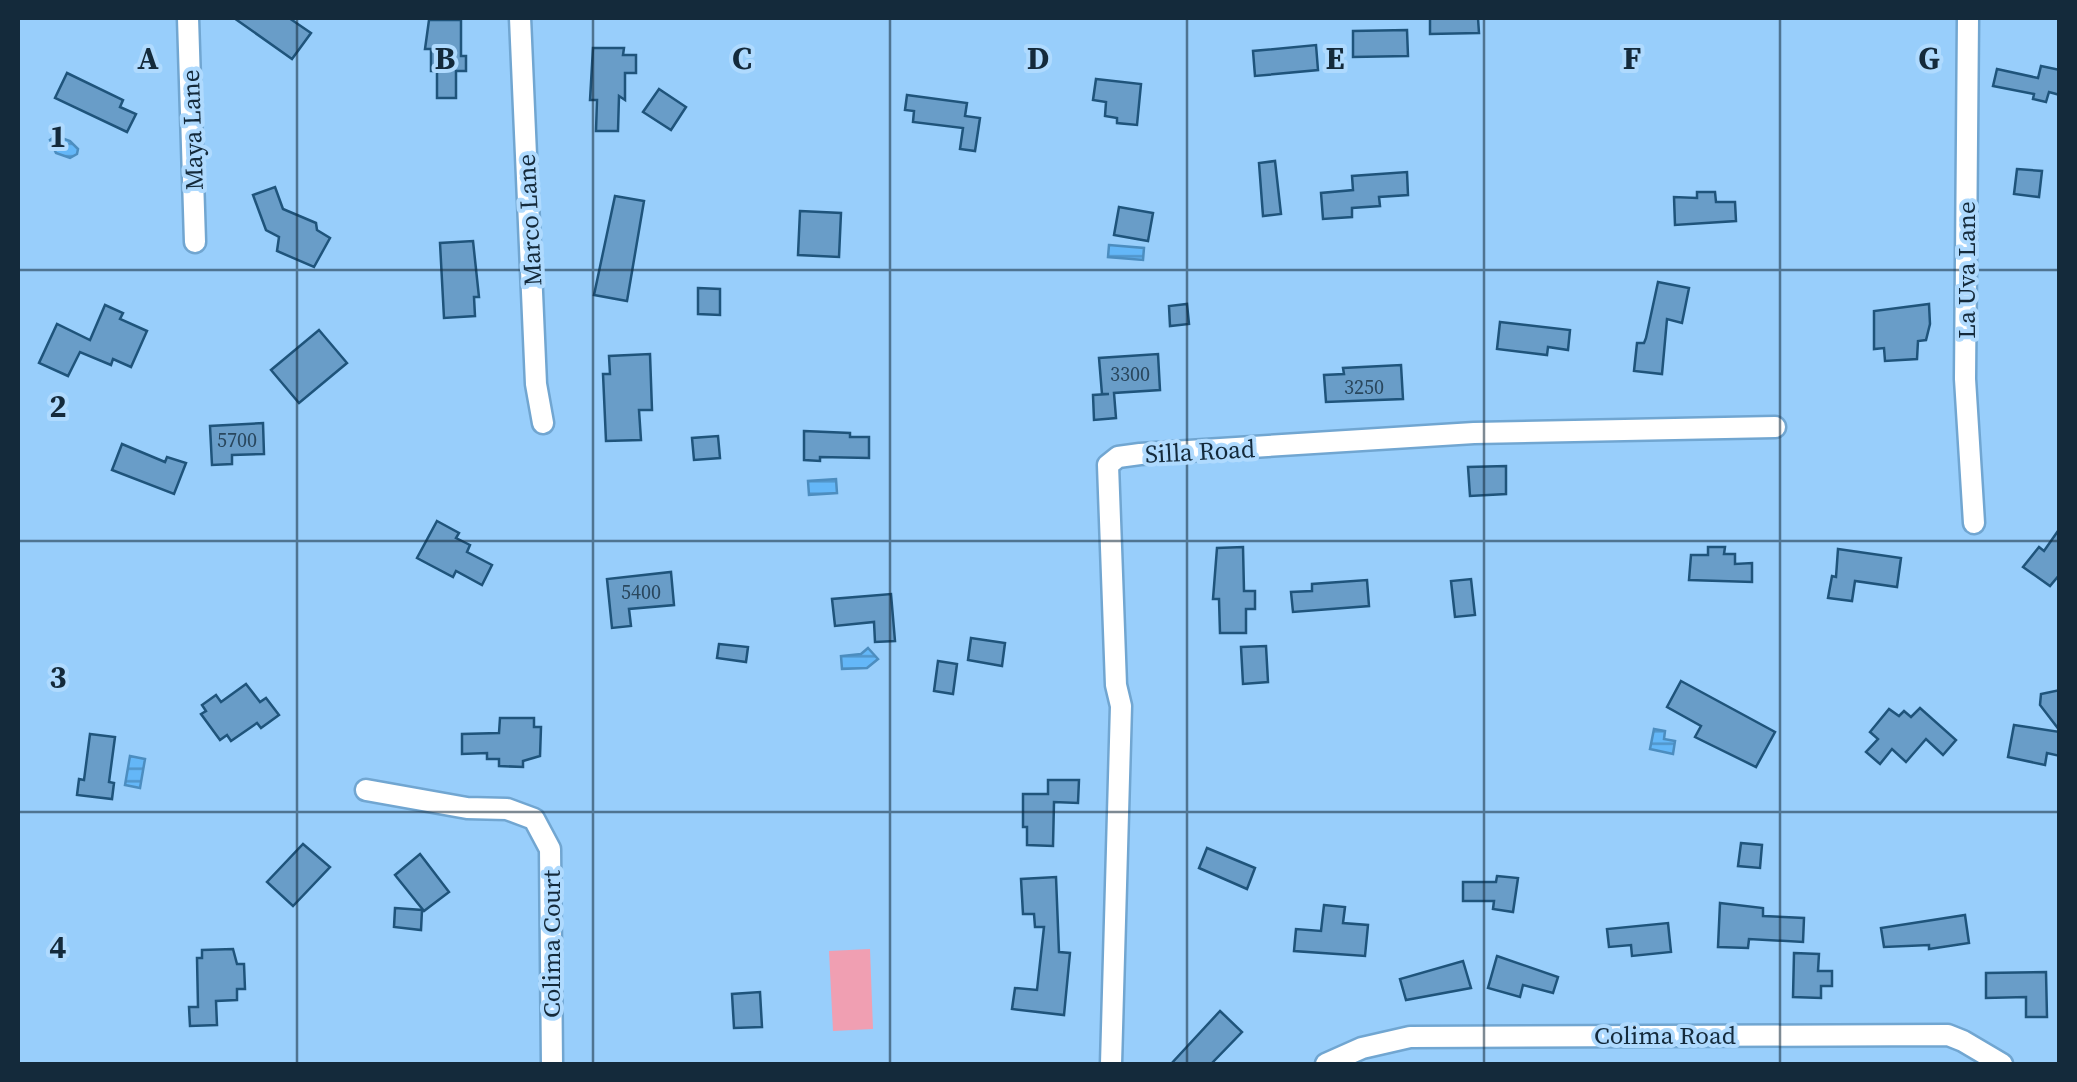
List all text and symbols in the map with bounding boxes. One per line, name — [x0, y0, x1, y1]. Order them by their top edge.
text: A — [137, 36, 159, 80]
text: B — [435, 36, 456, 80]
text: C — [732, 36, 752, 80]
text: D — [1027, 36, 1049, 80]
text: E — [1325, 36, 1345, 80]
text: F — [1623, 36, 1641, 80]
text: G — [1918, 36, 1940, 80]
street label: Maya Lane — [173, 69, 211, 191]
text: 1 — [49, 114, 67, 158]
street label: Marco Lane — [509, 153, 549, 287]
street label: La Uva Lane — [1949, 201, 1983, 339]
house number: 3300 — [1110, 360, 1150, 388]
house number: 3250 — [1344, 373, 1384, 401]
text: 2 — [49, 384, 67, 428]
house number: 5700 — [217, 426, 257, 454]
street label: Silla Road — [1144, 431, 1256, 471]
house number: 5400 — [621, 578, 661, 606]
text: 3 — [49, 655, 67, 699]
street label: Colima Court — [534, 869, 568, 1018]
text: 4 — [49, 925, 67, 969]
street label: Colima Road — [1594, 1018, 1736, 1052]

